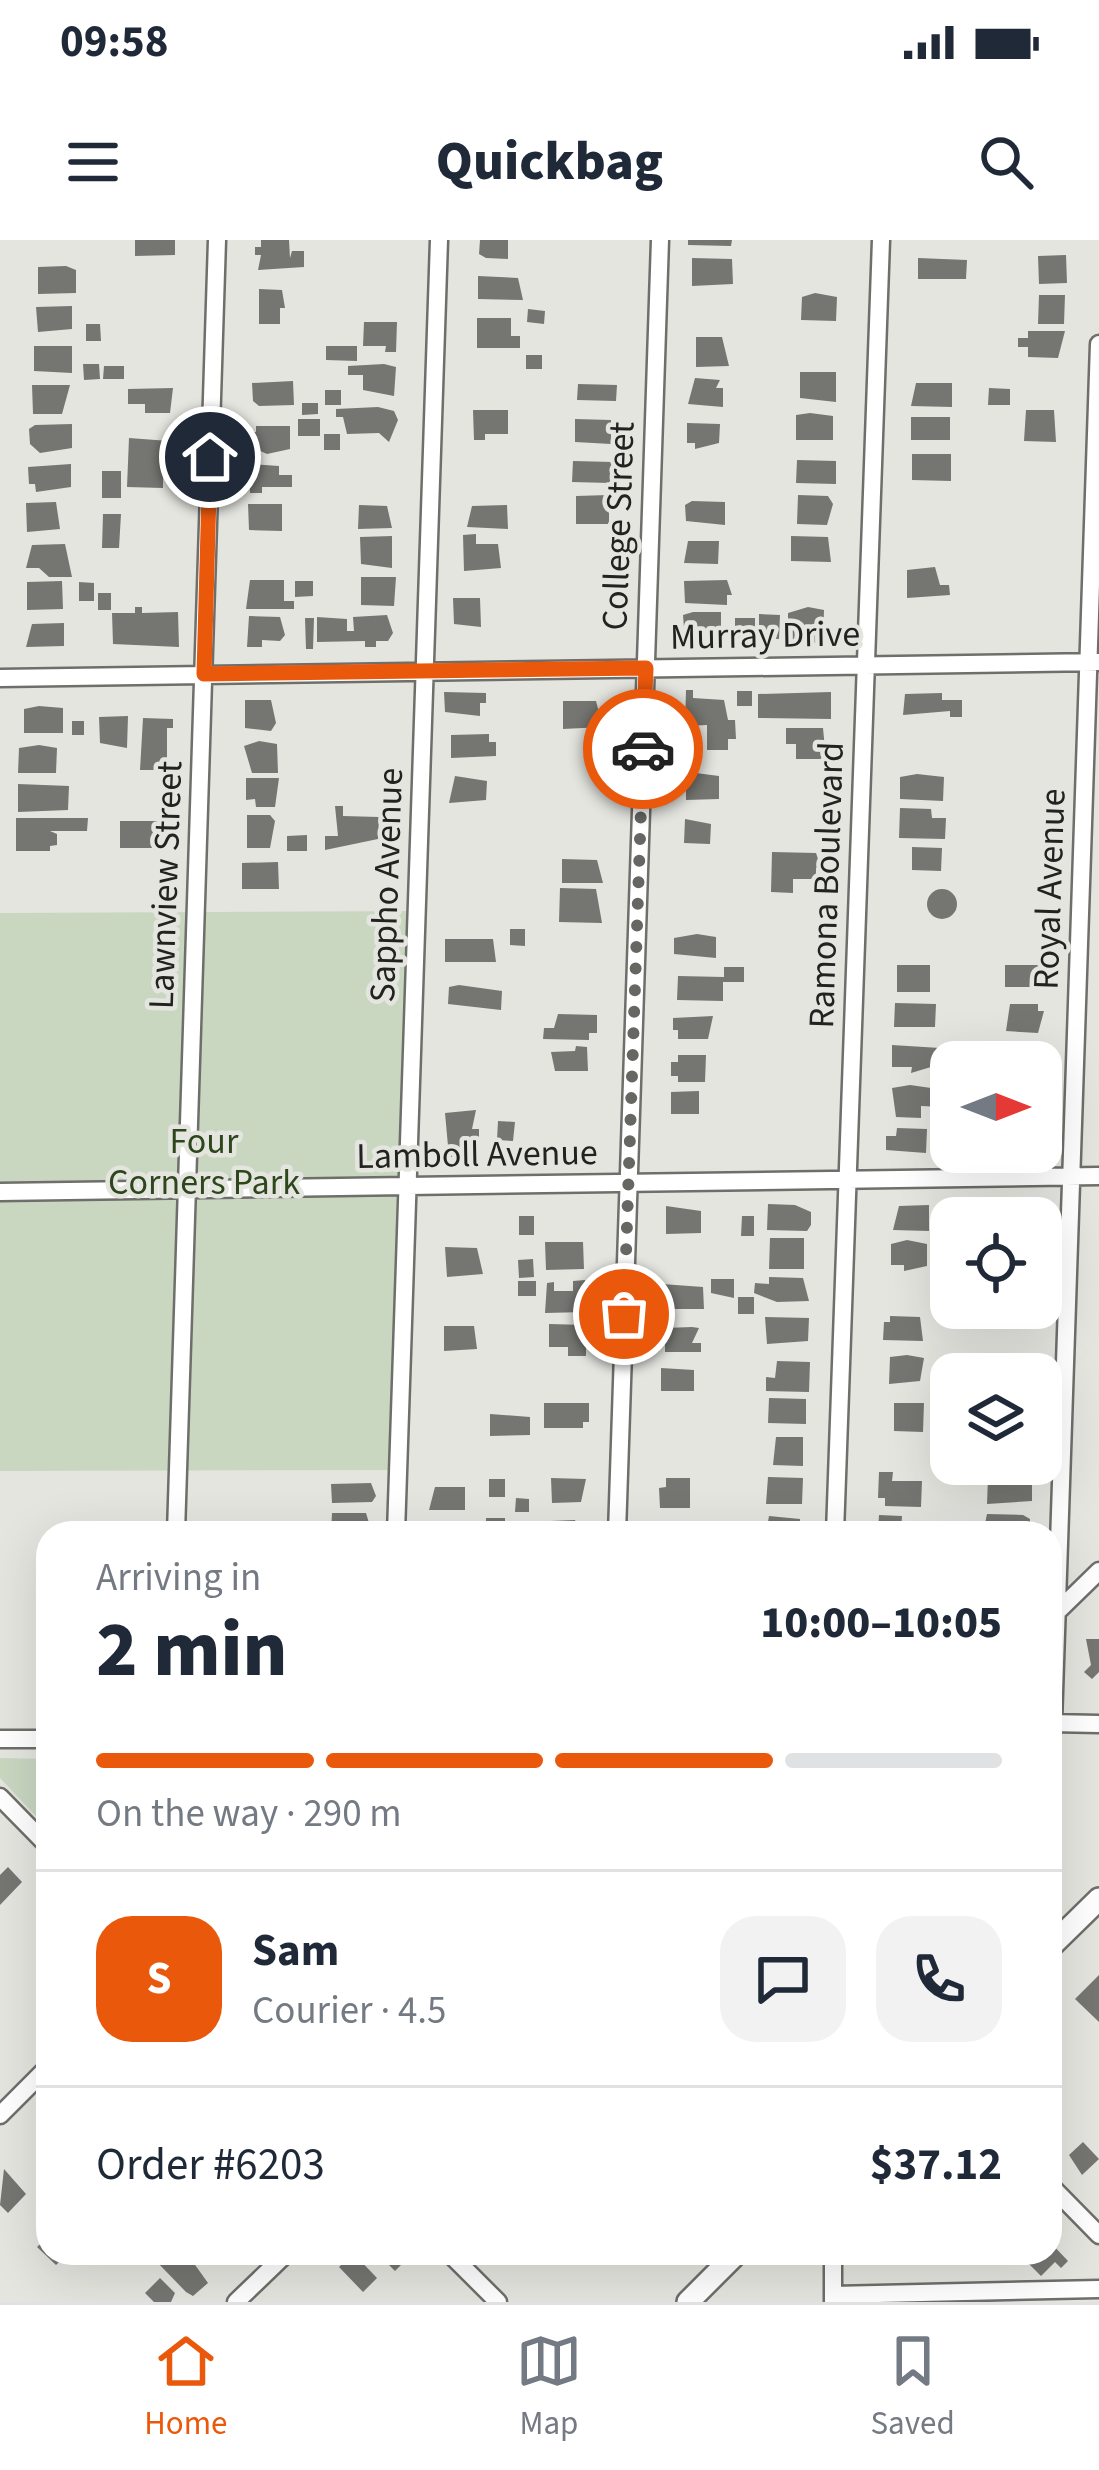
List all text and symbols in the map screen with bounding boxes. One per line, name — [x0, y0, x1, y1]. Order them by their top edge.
text: 09:58 — [60, 10, 169, 74]
text: Quickbag — [436, 124, 663, 201]
icon: menu — [60, 129, 126, 195]
icon: search — [973, 129, 1039, 195]
pin — [159, 406, 261, 508]
street label: College Street — [589, 421, 648, 631]
icon: home — [177, 424, 243, 490]
street label: Murray Drive — [670, 608, 860, 663]
courier — [583, 689, 703, 809]
icon: car — [610, 716, 676, 782]
street label: Ramona Boulevard — [796, 741, 857, 1029]
street label: Lawnview Street — [136, 760, 195, 1010]
street label: Sappho Avenue — [357, 767, 416, 1003]
street label: Royal Avenue — [1021, 788, 1078, 990]
north arrow — [930, 1041, 1062, 1173]
map controls — [930, 1041, 1062, 1485]
park label: Four Corners Park — [108, 1116, 300, 1208]
street label: Lamboll Avenue — [356, 1127, 598, 1182]
button: locate — [930, 1197, 1062, 1329]
pin — [573, 1263, 675, 1365]
icon: bag — [591, 1281, 657, 1347]
button: layers — [930, 1353, 1062, 1485]
text: Arriving in — [96, 1550, 261, 1606]
text: 10:00–10:05 — [760, 1591, 1002, 1655]
text: 2 min — [96, 1595, 288, 1706]
text: On the way · 290 m — [96, 1786, 402, 1842]
button: chat — [720, 1916, 846, 2042]
button: phone — [876, 1916, 1002, 2042]
text: Sam — [252, 1919, 339, 1983]
text: S — [146, 1947, 172, 2011]
text: Courier · 4.5 — [252, 1983, 446, 2039]
text: Order #6203 — [96, 2133, 325, 2197]
text: $37.12 — [870, 2133, 1002, 2197]
tab: Home — [144, 2328, 227, 2447]
tab: Map — [516, 2328, 582, 2447]
tab: Saved — [870, 2328, 955, 2447]

